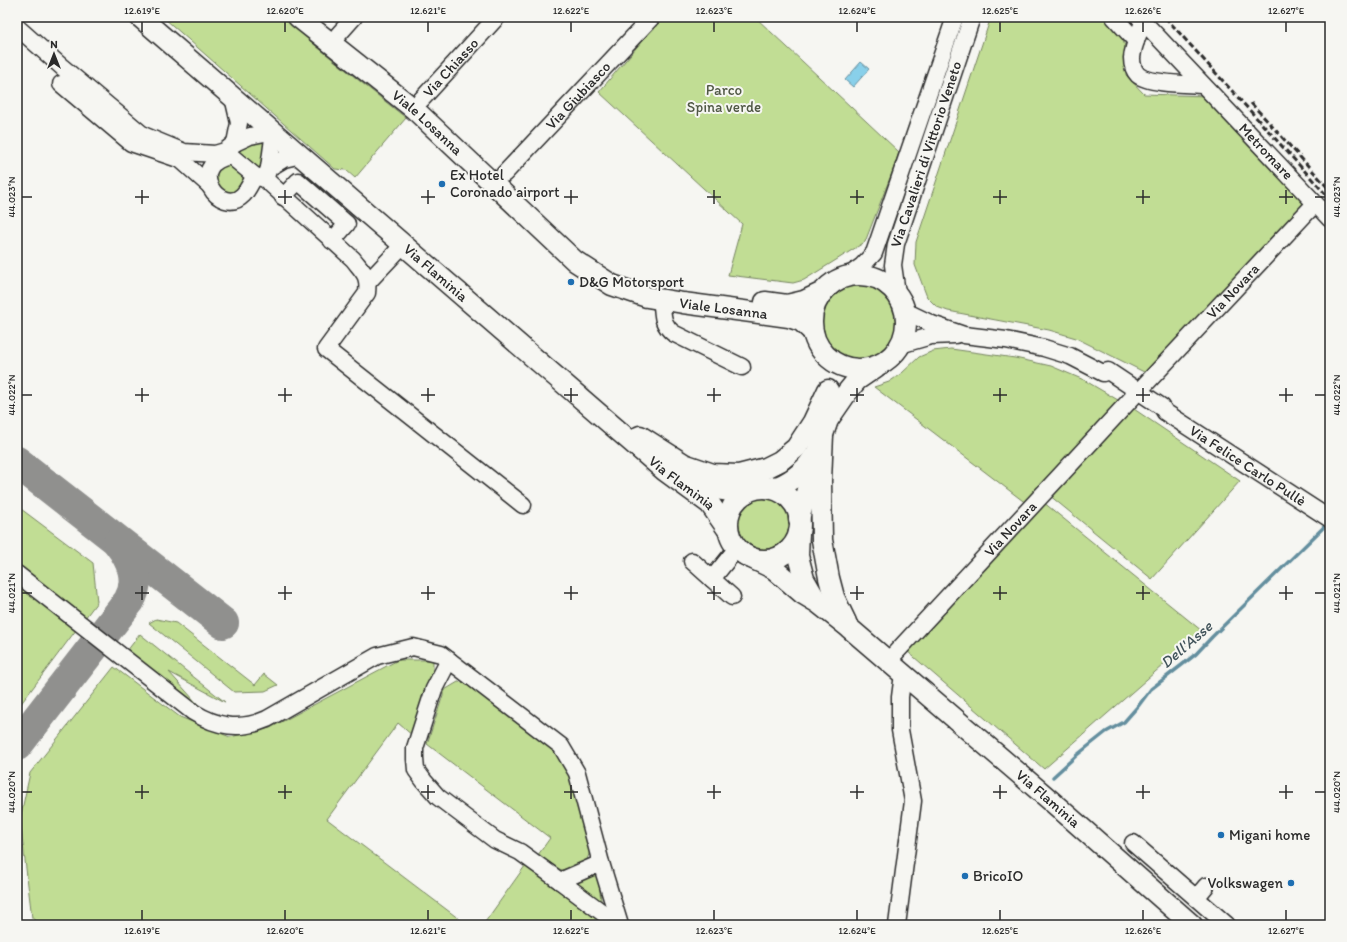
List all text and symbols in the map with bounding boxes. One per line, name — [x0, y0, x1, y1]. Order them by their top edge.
text: 12.619°E — [124, 4, 160, 17]
text: 12.620°E — [266, 4, 304, 17]
text: 12.621°E — [410, 4, 446, 17]
text: 12.622°E — [553, 4, 590, 17]
text: 12.623°E — [696, 4, 733, 17]
text: 12.624°E — [838, 4, 876, 17]
text: 12.625°E — [982, 4, 1019, 17]
text: 12.626°E — [1125, 4, 1162, 17]
text: 12.627°E — [1268, 4, 1305, 17]
north arrow — [34, 34, 74, 74]
street label: Via Chiasso — [419, 34, 482, 101]
text: N — [50, 38, 58, 51]
street label: Via Giubiasco — [542, 58, 614, 133]
street label: Via Cavalieri di Vittorio Veneto — [886, 59, 966, 250]
park label: Parco Spina verde — [687, 81, 761, 116]
street label: Viale Losanna — [388, 86, 466, 159]
street label: Metromare — [1235, 119, 1297, 184]
place label: Ex Hotel Coronado airport — [450, 166, 560, 201]
text: 44.023°N — [5, 176, 18, 218]
text: 44.023°N — [1330, 176, 1343, 218]
marker: Ex Hotel Coronado airport — [437, 179, 447, 189]
street label: Via Flaminia — [400, 240, 472, 306]
street label: Via Novara — [1203, 259, 1263, 322]
place label: D&G Motorsport — [579, 273, 685, 291]
marker: D&G Motorsport — [566, 277, 576, 287]
street label: Viale Losanna — [678, 294, 769, 323]
text: 44.022°N — [5, 374, 18, 415]
text: 44.022°N — [1330, 374, 1343, 415]
street label: Via Felice Carlo Pullè — [1186, 421, 1309, 510]
street label: Via Flaminia — [645, 452, 720, 513]
street label: Via Novara — [980, 497, 1041, 560]
text: 44.021°N — [5, 573, 18, 613]
text: 44.021°N — [1330, 573, 1343, 613]
water label: Dell'Asse — [1157, 616, 1217, 672]
street label: Via Flaminia — [1012, 766, 1084, 832]
text: 44.020°N — [5, 771, 18, 813]
text: 44.020°N — [1330, 771, 1343, 813]
place label: Migani home — [1229, 826, 1310, 844]
marker: Migani home — [1216, 830, 1226, 840]
place label: BricoIO — [973, 867, 1024, 885]
marker: BricoIO — [960, 871, 970, 881]
place label: Volkswagen — [1208, 874, 1283, 892]
marker: Volkswagen — [1286, 878, 1296, 888]
text: 12.619°E — [124, 924, 160, 937]
text: 12.620°E — [266, 924, 304, 937]
text: 12.621°E — [410, 924, 446, 937]
text: 12.622°E — [553, 924, 590, 937]
text: 12.623°E — [696, 924, 733, 937]
text: 12.624°E — [838, 924, 876, 937]
text: 12.625°E — [982, 924, 1019, 937]
text: 12.626°E — [1125, 924, 1162, 937]
text: 12.627°E — [1268, 924, 1305, 937]

